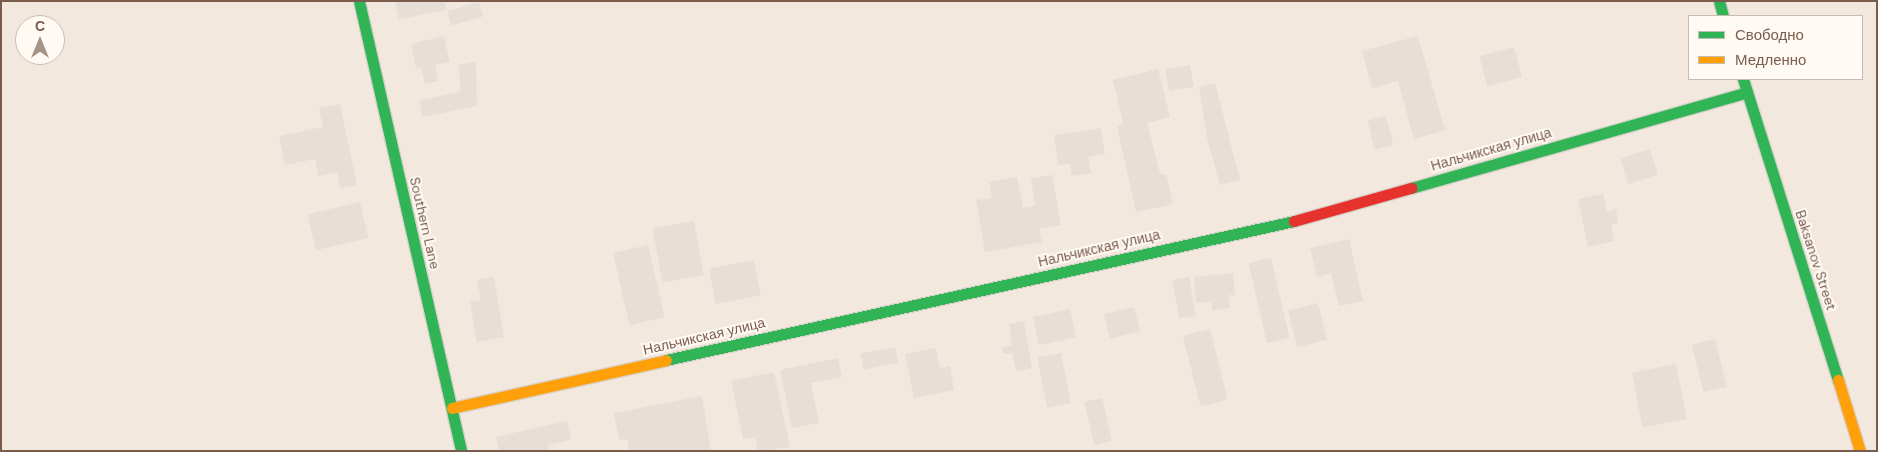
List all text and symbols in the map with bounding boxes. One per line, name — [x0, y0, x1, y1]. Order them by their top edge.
north arrow — [15, 15, 65, 65]
legend — [1688, 15, 1863, 80]
text: С — [35, 17, 45, 35]
text: Свободно — [1735, 25, 1804, 45]
text: Медленно — [1735, 50, 1806, 70]
street label: Нальчикская улица — [1429, 124, 1553, 174]
street label: Southern Lane — [406, 175, 444, 271]
street label: Baksanov Street — [1792, 208, 1840, 312]
street label: Нальчикская улица — [1036, 226, 1162, 270]
street label: Нальчикская улица — [641, 314, 767, 358]

